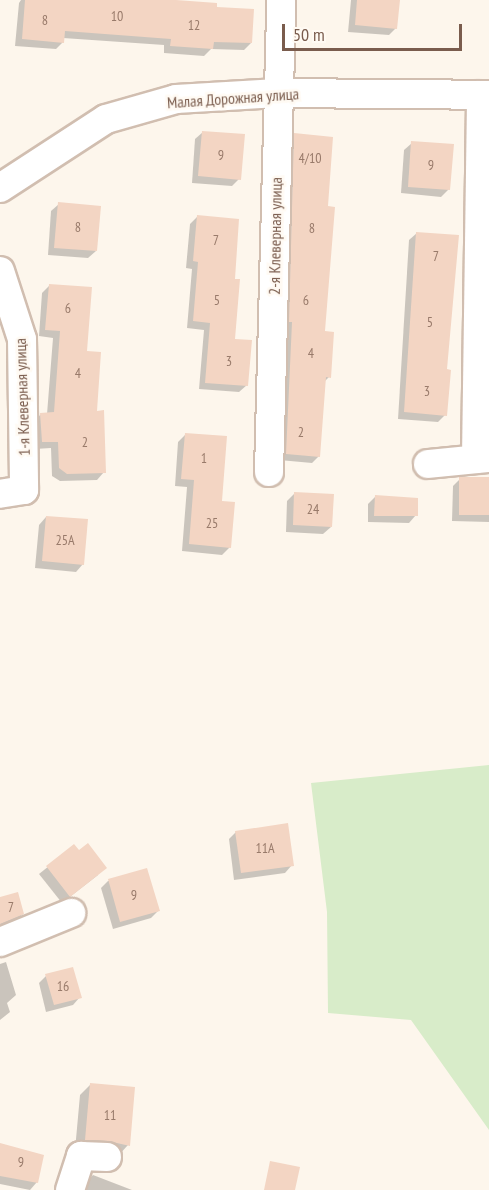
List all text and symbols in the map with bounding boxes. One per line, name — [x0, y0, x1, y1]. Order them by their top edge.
house number: 10 — [111, 8, 123, 24]
house number: 8 — [42, 12, 48, 28]
scale bar — [285, 12, 465, 50]
house number: 12 — [188, 17, 200, 33]
text: 50 m — [293, 23, 325, 46]
street label: Малая Дорожная улица — [166, 84, 300, 112]
house number: 9 — [218, 147, 224, 163]
house number: 4/10 — [298, 150, 322, 166]
house number: 9 — [428, 157, 434, 173]
street label: 2-я Клеверная улица — [264, 177, 286, 295]
house number: 8 — [75, 219, 81, 235]
house number: 8 — [309, 220, 315, 236]
house number: 7 — [213, 232, 219, 248]
house number: 7 — [433, 248, 439, 264]
house number: 5 — [214, 292, 220, 308]
house number: 6 — [303, 292, 309, 308]
house number: 6 — [65, 300, 71, 316]
house number: 5 — [427, 314, 433, 330]
street label: 1-я Клеверная улица — [10, 338, 34, 456]
house number: 4 — [308, 345, 314, 361]
house number: 3 — [226, 353, 232, 369]
house number: 4 — [75, 365, 81, 381]
house number: 3 — [424, 383, 430, 399]
house number: 2 — [298, 424, 304, 440]
house number: 2 — [82, 434, 88, 450]
house number: 1 — [201, 450, 207, 466]
house number: 24 — [307, 501, 319, 517]
house number: 25 — [206, 515, 218, 531]
house number: 25А — [55, 532, 75, 548]
house number: 11А — [255, 840, 275, 856]
house number: 9 — [131, 887, 137, 903]
house number: 7 — [8, 899, 14, 915]
house number: 16 — [57, 978, 69, 994]
house number: 11 — [104, 1107, 116, 1123]
house number: 9 — [18, 1154, 24, 1170]

